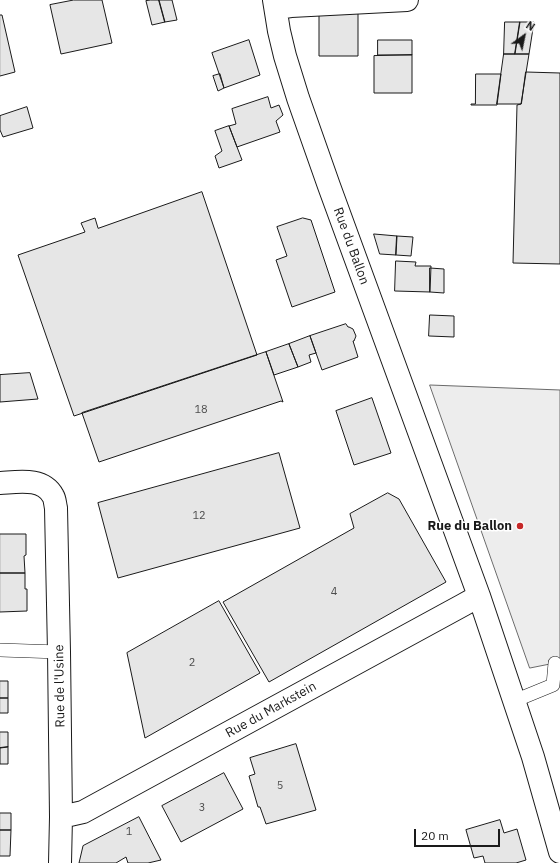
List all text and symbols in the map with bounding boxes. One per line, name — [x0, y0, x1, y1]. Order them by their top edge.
north arrow — [504, 16, 544, 56]
text: N — [523, 18, 538, 34]
street label: Rue du Ballon — [330, 205, 372, 287]
house number: 18 — [194, 403, 208, 417]
house number: 12 — [192, 509, 206, 523]
place label: Rue du Ballon — [427, 518, 512, 534]
marker: Rue du Ballon — [515, 521, 525, 531]
house number: 4 — [331, 585, 337, 599]
street label: Rue de l'Usine — [51, 644, 69, 728]
house number: 2 — [189, 656, 195, 670]
street label: Rue du Markstein — [223, 679, 319, 741]
house number: 5 — [277, 779, 283, 793]
house number: 3 — [199, 801, 205, 815]
scale bar — [416, 821, 502, 847]
house number: 1 — [126, 825, 132, 839]
text: 20 m — [421, 828, 449, 843]

